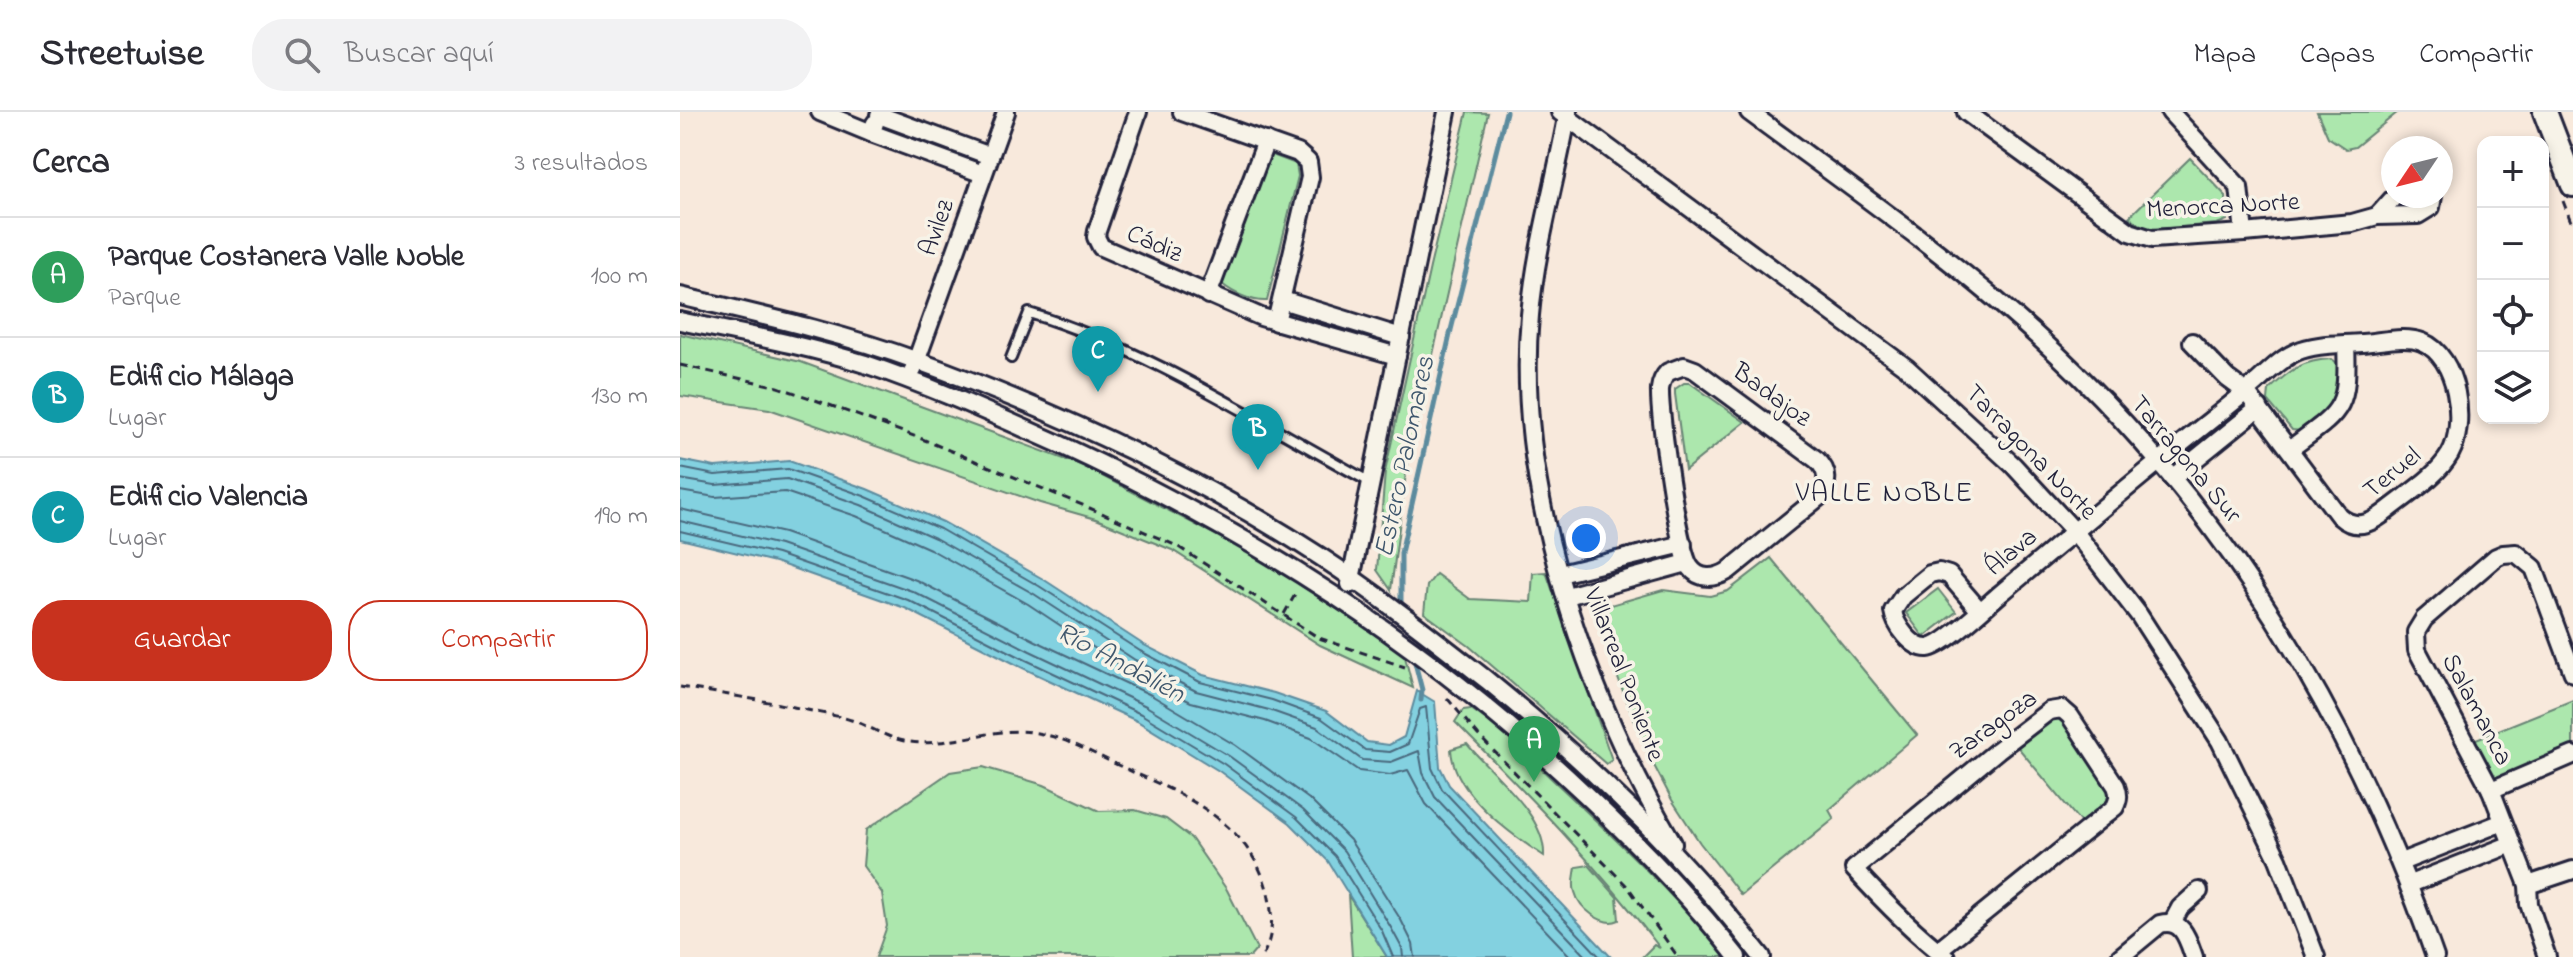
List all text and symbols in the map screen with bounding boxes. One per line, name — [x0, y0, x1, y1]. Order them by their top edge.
search box — [252, 19, 812, 91]
text: Streetwise — [40, 27, 204, 83]
icon: search — [280, 33, 324, 77]
text: Buscar aquí — [344, 33, 494, 77]
text: Mapa — [2194, 35, 2256, 76]
text: Capas — [2300, 35, 2375, 76]
text: Compartir — [2419, 35, 2533, 76]
north arrow — [2381, 136, 2453, 208]
map controls — [2477, 136, 2549, 424]
button: + — [2477, 136, 2549, 208]
text: Cerca — [32, 139, 110, 189]
text: 3 resultados — [515, 145, 648, 183]
street label: Menorca Norte — [2145, 184, 2301, 230]
street label: Avilez — [910, 194, 966, 262]
button: − — [2477, 208, 2549, 280]
street label: Cádiz — [1120, 216, 1188, 274]
text: Parque Costanera Valle Noble — [108, 236, 464, 280]
text: A — [50, 258, 66, 296]
text: 100 m — [591, 258, 648, 296]
text: Parque — [108, 280, 181, 318]
button: locate — [2477, 280, 2549, 352]
pin: C — [1072, 326, 1124, 392]
water label: Estero Palomares — [1365, 352, 1447, 561]
button: layers — [2477, 352, 2549, 424]
street label: Badajoz — [1723, 354, 1819, 438]
text: Edificio Málaga — [108, 356, 294, 400]
street label: Tarragona Norte — [1955, 376, 2105, 530]
text: B — [49, 378, 67, 416]
text: 130 m — [591, 378, 648, 416]
street label: Tarragona Sur — [2120, 388, 2251, 533]
text: Lugar — [108, 400, 166, 438]
pin: B — [1232, 404, 1284, 470]
street label: Teruel — [2356, 439, 2430, 509]
district label: VALLE NOBLE — [1795, 474, 1974, 515]
text: Edificio Valencia — [108, 476, 308, 520]
text: C — [51, 498, 65, 536]
text: 190 m — [594, 498, 648, 536]
your location — [1566, 518, 1606, 558]
text: Lugar — [108, 520, 166, 558]
street label: Álava — [1977, 520, 2047, 586]
street label: Villarreal Poniente — [1572, 582, 1674, 768]
button: Guardar — [32, 600, 332, 681]
button: Compartir — [348, 600, 648, 681]
water label: Río Andalién — [1049, 613, 1193, 716]
street label: Salamanca — [2431, 647, 2521, 773]
street label: Zaragoza — [1942, 681, 2046, 771]
pin: A — [1508, 716, 1560, 782]

